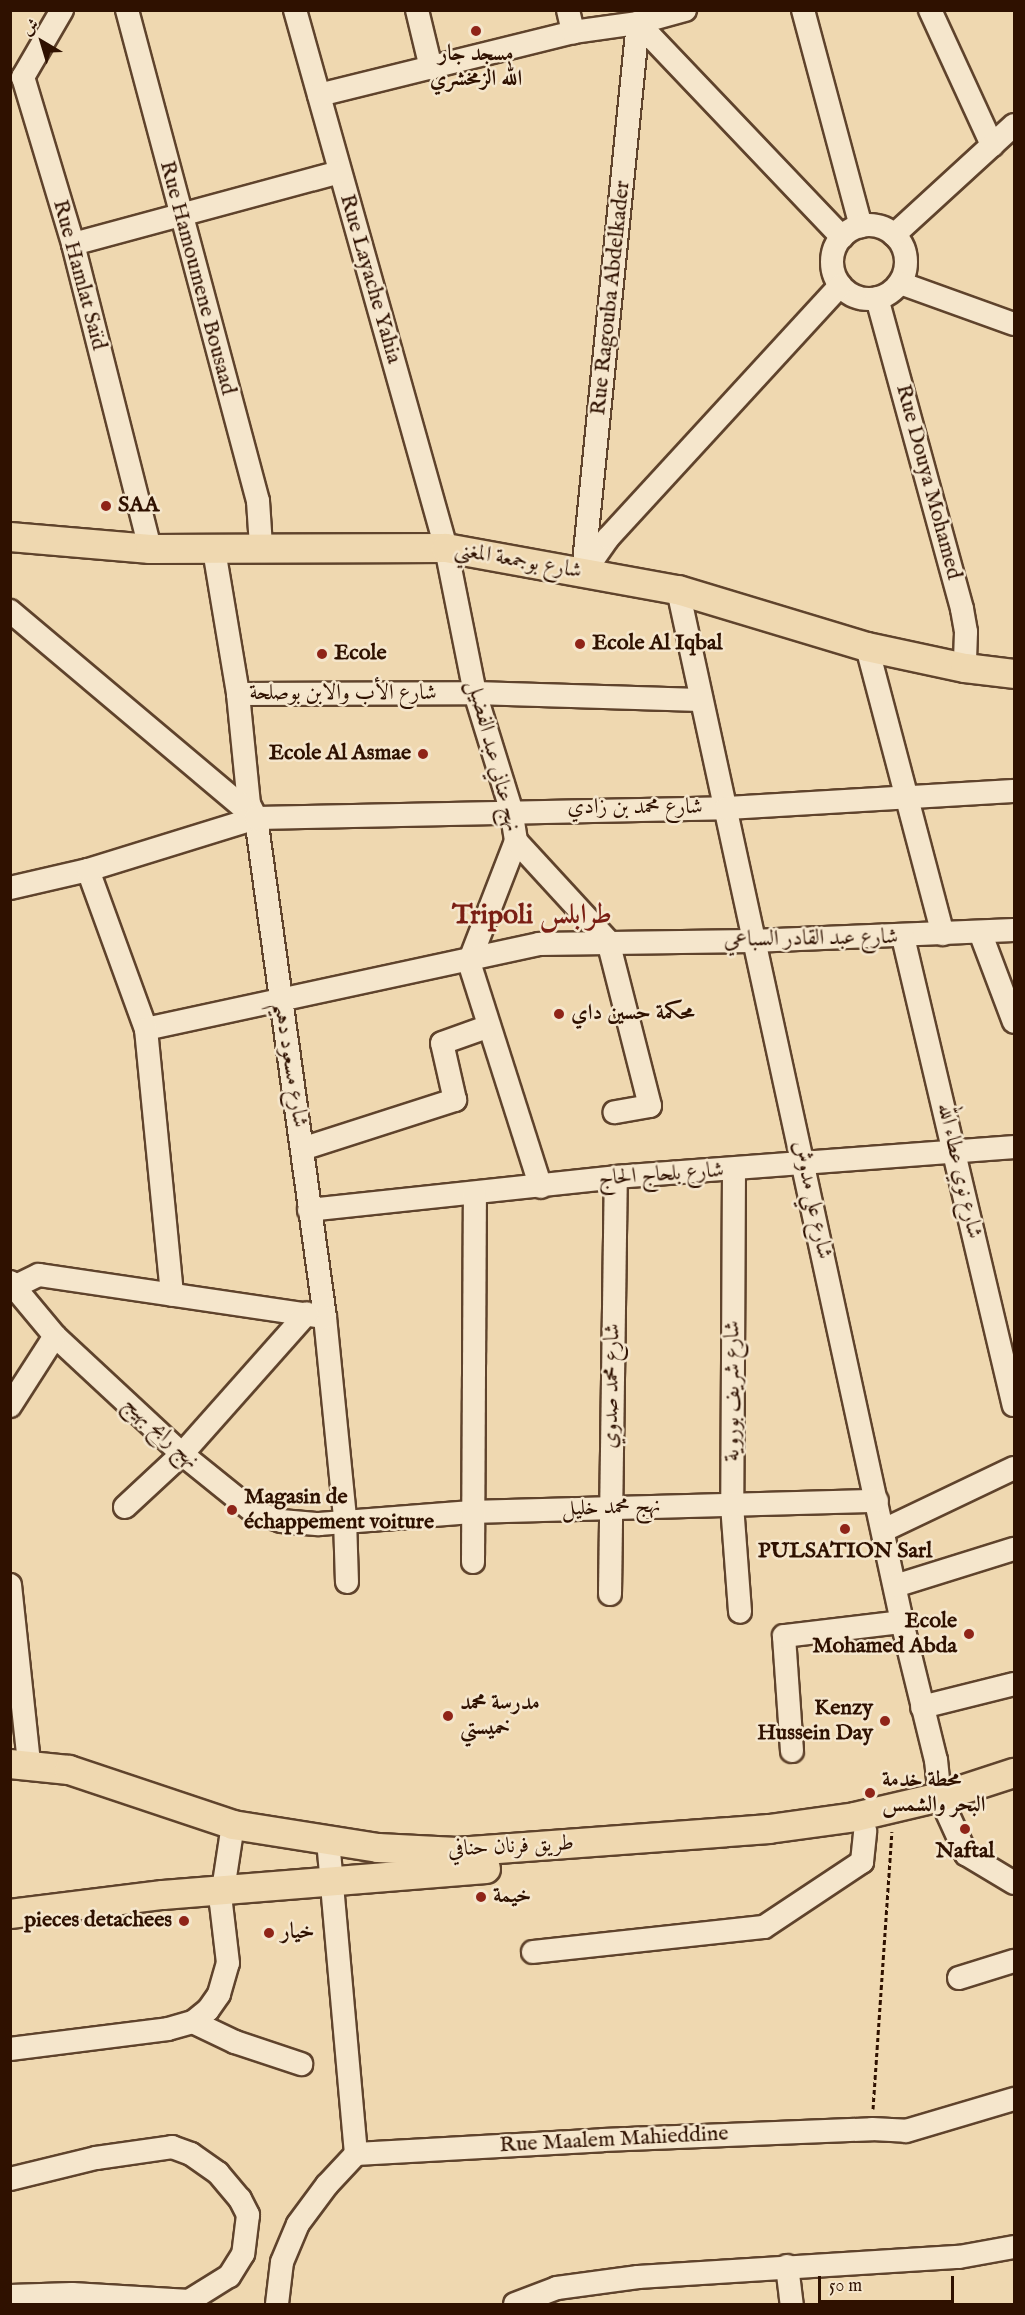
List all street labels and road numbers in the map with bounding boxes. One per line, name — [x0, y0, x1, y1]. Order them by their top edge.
street label: Rue Hamoumene Bousaad — [153, 158, 241, 398]
street label: Rue Ragouba Abdelkader — [586, 179, 636, 417]
street label: Rue Layache Yahia — [333, 191, 407, 367]
street label: Rue Hamlat Saïd — [46, 197, 112, 353]
street label: Rue Douya Mohamed — [889, 382, 967, 582]
street label: شارع بوجمعة المغني — [452, 537, 584, 585]
street label: نهج عناني عبد الفضيل — [460, 677, 526, 835]
street label: شارع الأب والابن بوصلحة — [249, 681, 437, 707]
street label: شارع محمد بن زادي — [567, 795, 703, 821]
street label: شارع عبد القادر السباعي — [723, 924, 899, 954]
street label: شارع مسعود دهيم — [267, 1000, 313, 1130]
street label: شارع نوي عطاء الله — [931, 1101, 987, 1241]
street label: شارع علي مدوش — [787, 1138, 837, 1262]
street label: شارع بلحاج الحاج — [597, 1157, 725, 1193]
street label: شارع شريف بوروية — [720, 1320, 746, 1462]
street label: شارع محمد صدوي — [598, 1323, 626, 1449]
street label: نهج رابح بهيج — [118, 1391, 204, 1475]
street label: نهج محمد خليل — [561, 1493, 661, 1523]
street label: طريق فرنان حنافي — [447, 1831, 575, 1863]
street label: Rue Maalem Mahieddine — [499, 2121, 729, 2159]

